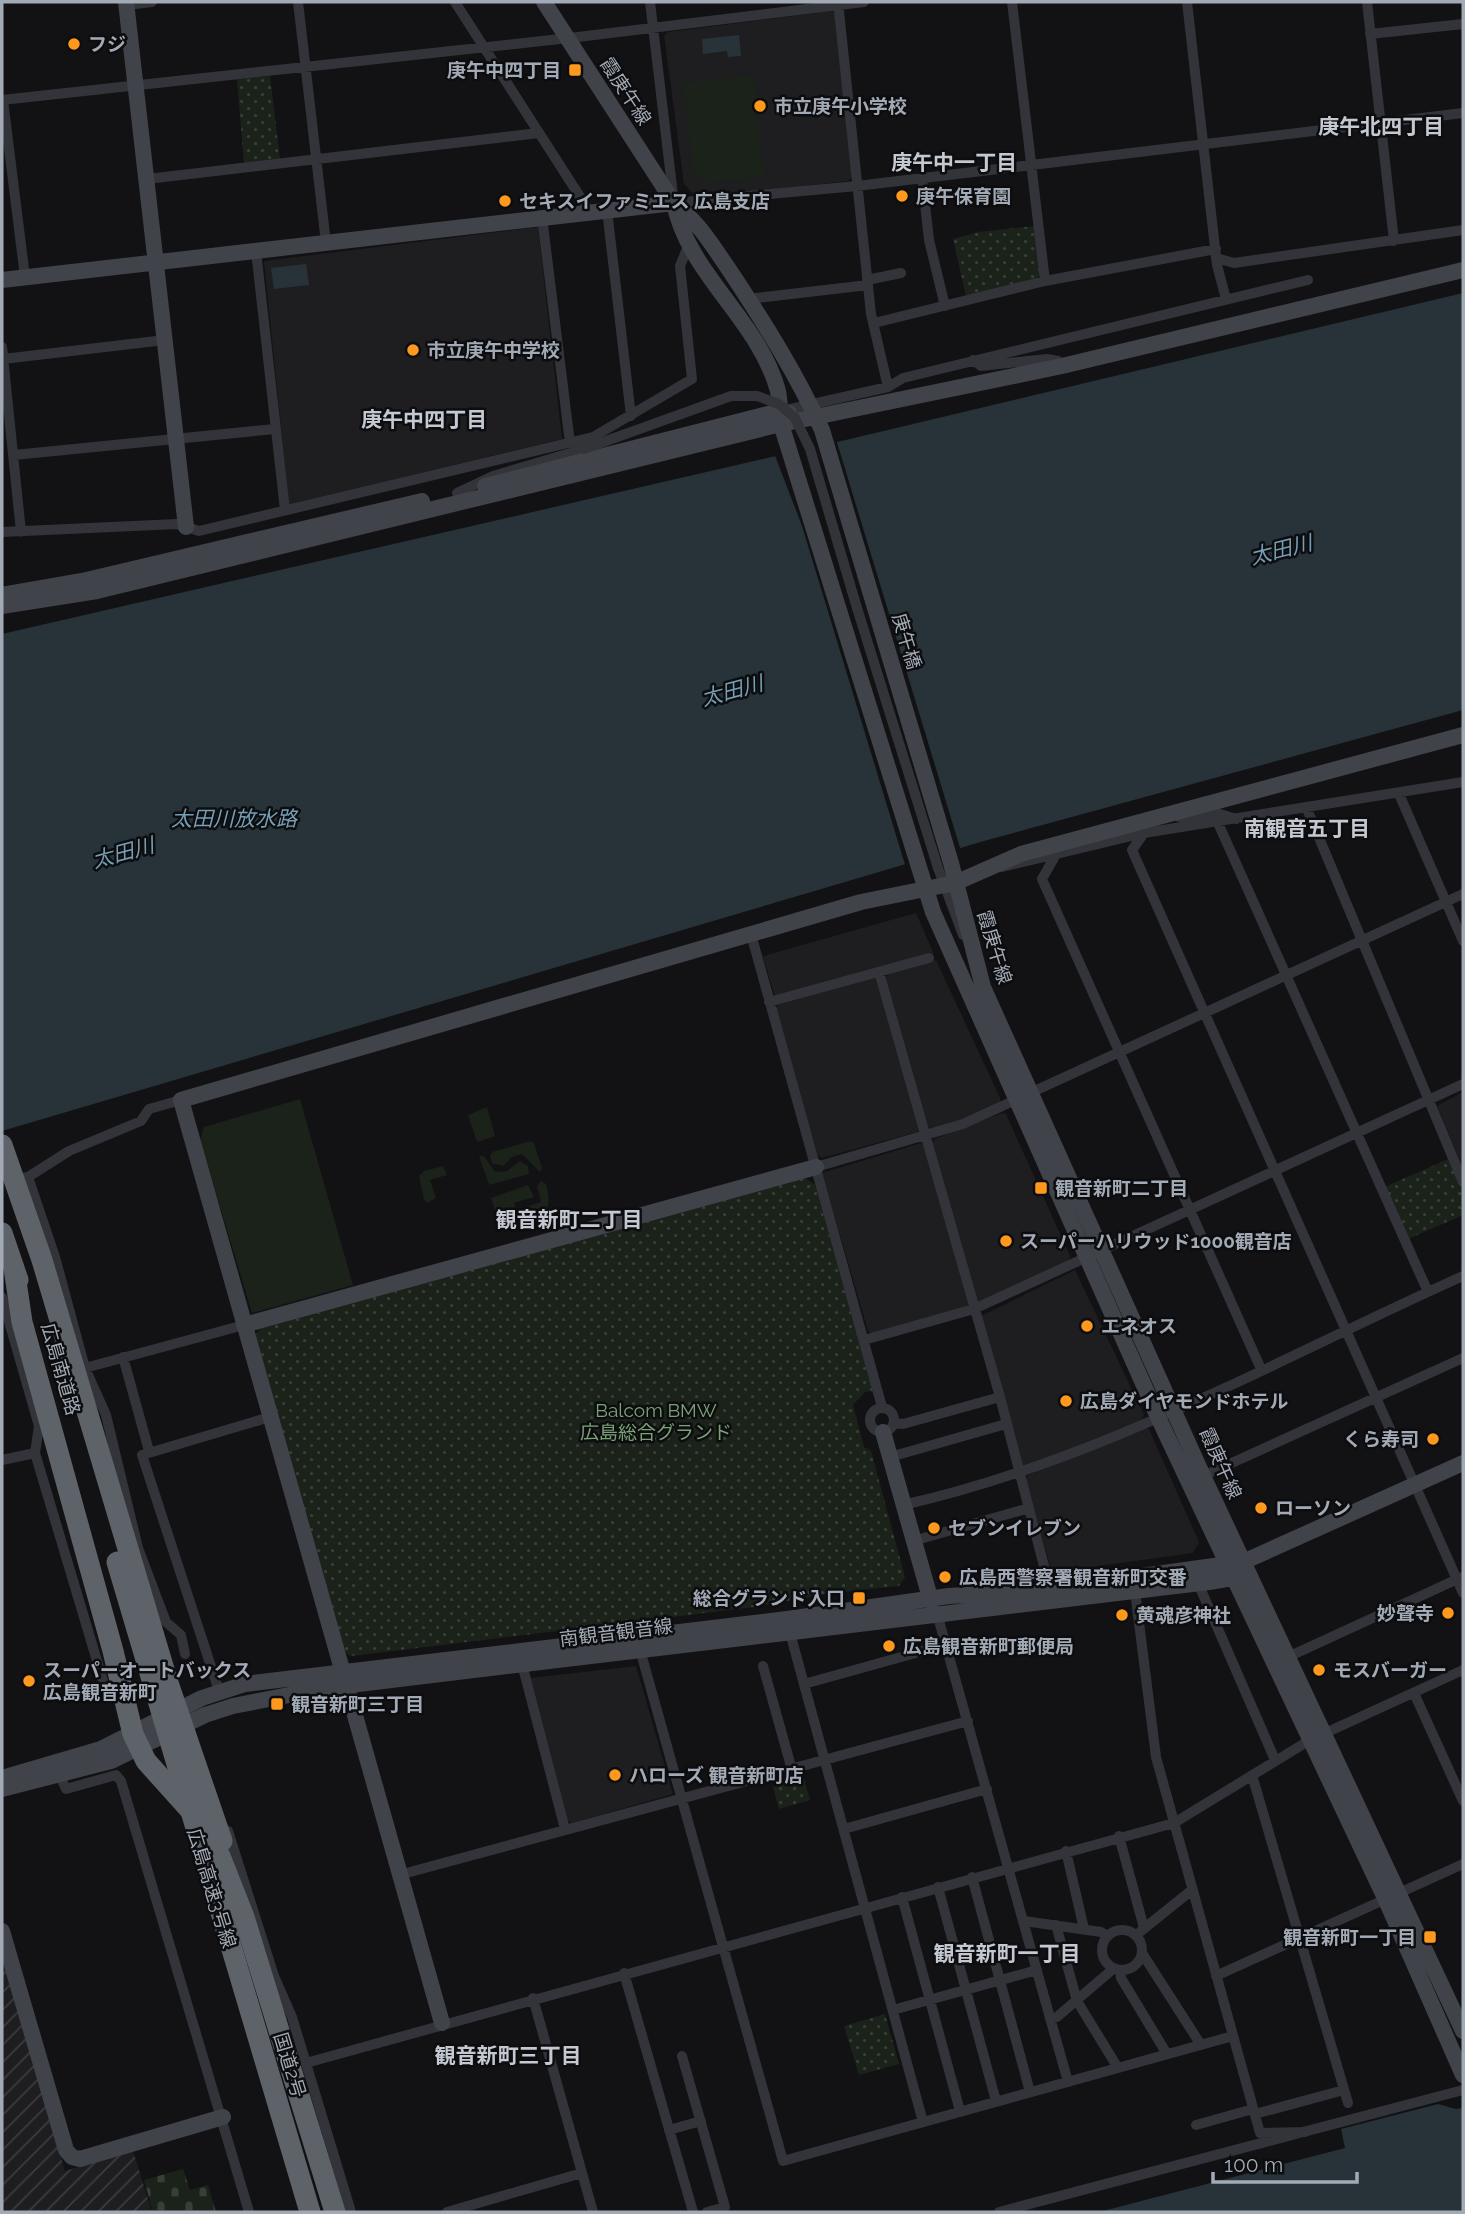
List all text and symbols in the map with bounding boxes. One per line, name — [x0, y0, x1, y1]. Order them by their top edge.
place label: フジ — [88, 33, 126, 55]
marker: フジ — [66, 36, 82, 52]
street label: 霞庚午線 — [596, 53, 656, 129]
place label: 庚午中四丁目 — [447, 59, 561, 81]
marker: 庚午中四丁目 — [567, 62, 583, 78]
place label: 市立庚午小学校 — [774, 95, 907, 117]
marker: 市立庚午小学校 — [752, 98, 768, 114]
district label: 庚午北四丁目 — [1318, 114, 1444, 139]
district label: 庚午中一丁目 — [891, 150, 1017, 175]
place label: 庚午保育園 — [916, 185, 1011, 207]
marker: 庚午保育園 — [894, 188, 910, 204]
place label: セキスイファミエス 広島支店 — [519, 190, 770, 212]
marker: セキスイファミエス 広島支店 — [497, 193, 513, 209]
place label: 市立庚午中学校 — [427, 339, 560, 361]
marker: 市立庚午中学校 — [405, 342, 421, 358]
district label: 庚午中四丁目 — [361, 407, 487, 432]
water label: 太田川 — [1247, 529, 1316, 569]
street label: 庚午橋 — [888, 611, 926, 671]
water label: 太田川 — [698, 670, 767, 711]
water label: 太田川放水路 — [171, 806, 299, 831]
district label: 南観音五丁目 — [1244, 816, 1370, 841]
water label: 太田川 — [89, 832, 158, 873]
street label: 霞庚午線 — [973, 907, 1017, 987]
place label: 観音新町二丁目 — [1055, 1177, 1188, 1199]
marker: 観音新町二丁目 — [1033, 1180, 1049, 1196]
district label: 観音新町二丁目 — [496, 1207, 643, 1232]
place label: スーパーハリウッド1000観音店 — [1020, 1230, 1292, 1252]
marker: スーパーハリウッド1000観音店 — [998, 1233, 1014, 1249]
place label: エネオス — [1101, 1315, 1177, 1337]
marker: エネオス — [1079, 1318, 1095, 1334]
street label: 広島南道路 — [37, 1320, 85, 1418]
place label: 広島ダイヤモンドホテル — [1080, 1390, 1288, 1412]
marker: 広島ダイヤモンドホテル — [1058, 1393, 1074, 1409]
park label: Balcom BMW 広島総合グランド — [580, 1399, 732, 1443]
street label: 霞庚午線 — [1195, 1424, 1247, 1502]
place label: くら寿司 — [1343, 1428, 1419, 1450]
marker: くら寿司 — [1425, 1431, 1441, 1447]
place label: ローソン — [1275, 1497, 1351, 1519]
marker: ローソン — [1253, 1500, 1269, 1516]
place label: セブンイレブン — [948, 1517, 1081, 1539]
marker: セブンイレブン — [926, 1520, 942, 1536]
place label: 広島西警察署観音新町交番 — [959, 1566, 1187, 1588]
marker: 広島西警察署観音新町交番 — [937, 1569, 953, 1585]
place label: 総合グランド入口 — [693, 1587, 845, 1609]
marker: 総合グランド入口 — [851, 1590, 867, 1606]
place label: 妙聲寺 — [1377, 1602, 1434, 1624]
place label: 黄魂彦神社 — [1136, 1604, 1231, 1626]
marker: 妙聲寺 — [1440, 1605, 1456, 1621]
marker: 黄魂彦神社 — [1114, 1607, 1130, 1623]
street label: 南観音観音線 — [558, 1614, 674, 1650]
place label: 広島観音新町郵便局 — [903, 1635, 1074, 1657]
marker: 広島観音新町郵便局 — [881, 1638, 897, 1654]
place label: スーパーオートバックス 広島観音新町 — [43, 1659, 251, 1703]
place label: モスバーガー — [1333, 1659, 1447, 1681]
marker: モスバーガー — [1311, 1662, 1327, 1678]
marker: スーパーオートバックス 広島観音新町 — [21, 1673, 37, 1689]
place label: 観音新町三丁目 — [291, 1693, 424, 1715]
marker: 観音新町三丁目 — [269, 1696, 285, 1712]
place label: ハローズ 観音新町店 — [629, 1764, 804, 1786]
marker: ハローズ 観音新町店 — [607, 1767, 623, 1783]
street label: 広島高速3号線 — [183, 1825, 241, 1951]
place label: 観音新町一丁目 — [1283, 1926, 1416, 1948]
marker: 観音新町一丁目 — [1422, 1929, 1438, 1945]
district label: 観音新町一丁目 — [934, 1941, 1081, 1966]
street label: 国道2号 — [270, 2030, 310, 2100]
district label: 観音新町三丁目 — [435, 2043, 582, 2068]
scale bar — [1213, 2140, 1356, 2184]
text: 100 m — [1224, 2152, 1283, 2177]

